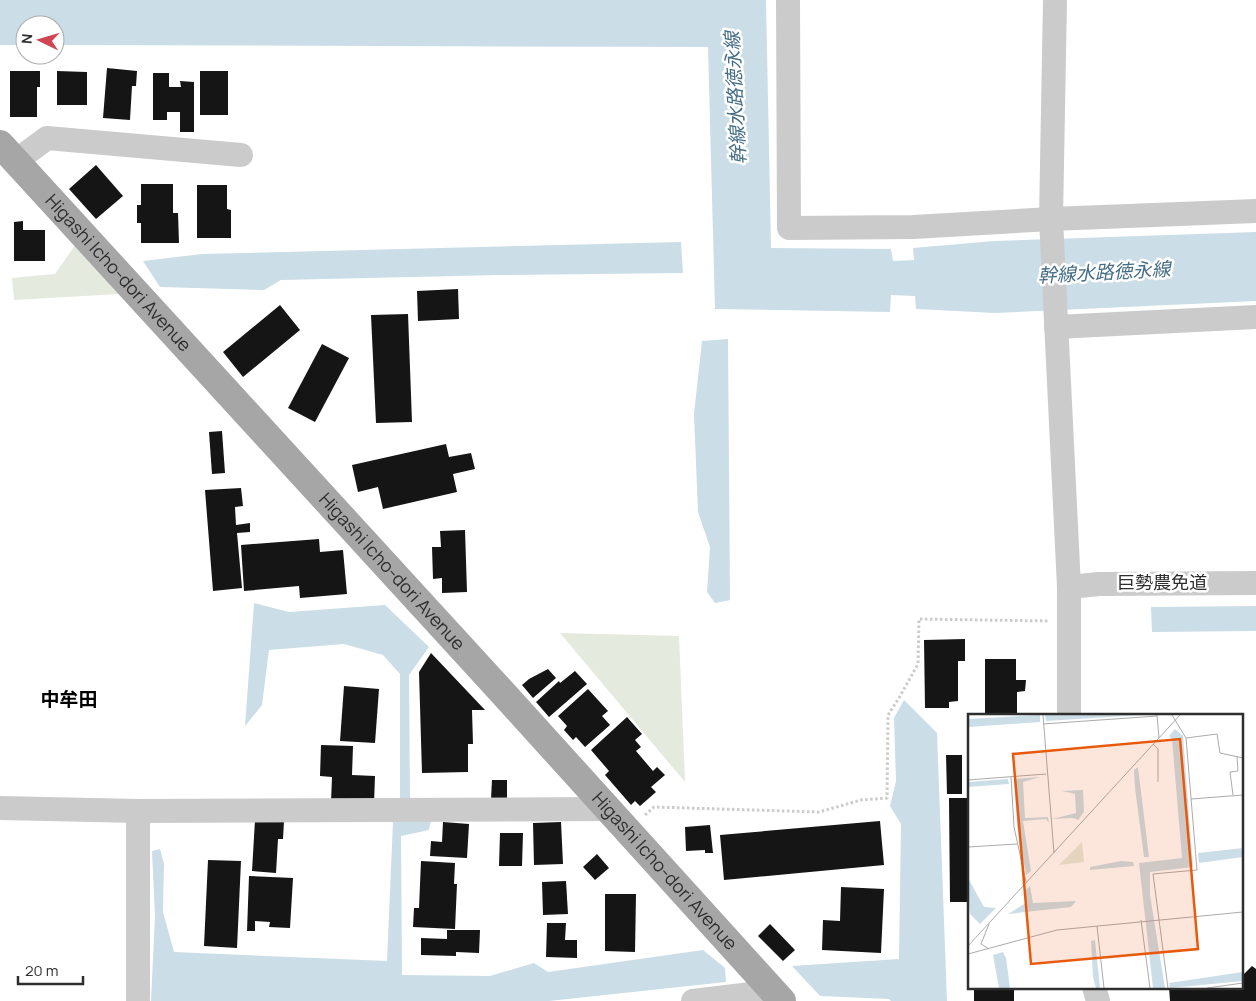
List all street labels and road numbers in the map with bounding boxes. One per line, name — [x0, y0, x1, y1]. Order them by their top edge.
street label: Higashi Icho-dori Avenue — [41, 188, 197, 356]
street label: Higashi Icho-dori Avenue — [314, 487, 471, 655]
street label: 巨勢農免道 — [1117, 570, 1207, 594]
street label: Higashi Icho-dori Avenue — [587, 786, 743, 955]

